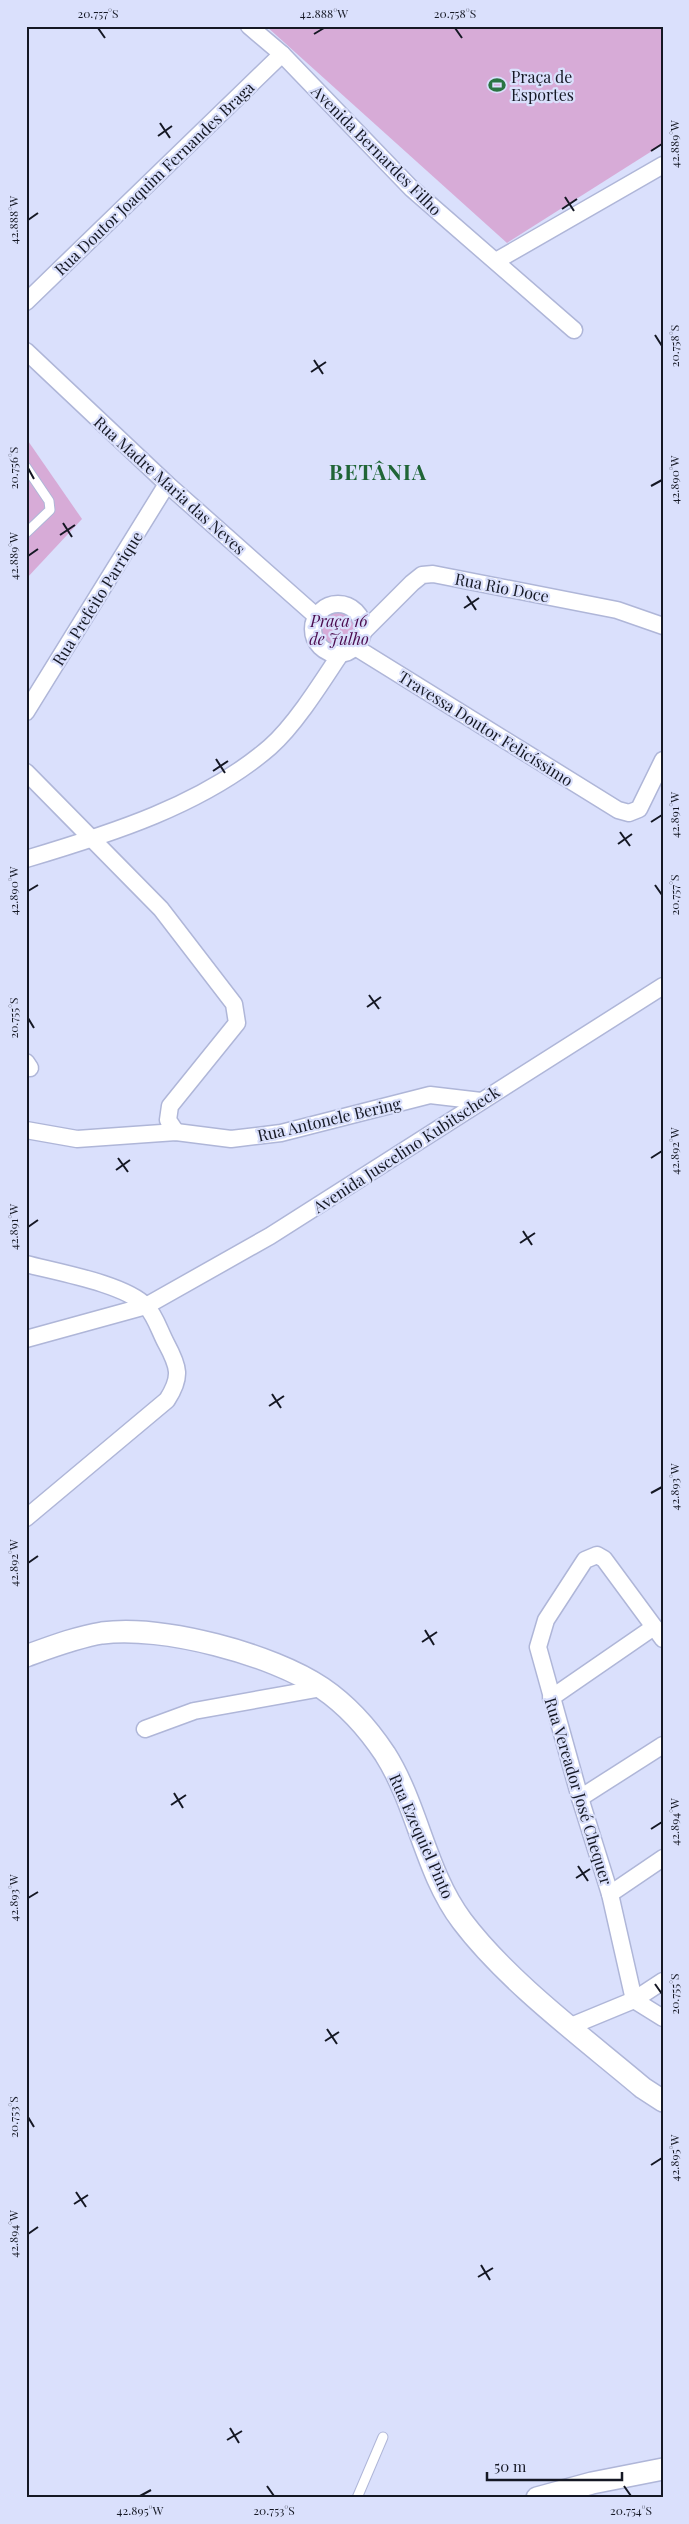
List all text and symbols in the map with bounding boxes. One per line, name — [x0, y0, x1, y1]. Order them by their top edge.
text: 20.757°S — [77, 5, 119, 21]
text: 42.888°W — [300, 5, 348, 21]
text: 20.758°S — [434, 5, 476, 21]
place label: Praça de Esportes — [511, 66, 574, 105]
sports icon: Praça de Esportes — [487, 75, 507, 95]
street label: Rua Doutor Joaquim Fernandes Braga — [50, 77, 258, 279]
street label: Avenida Bernardes Filho — [307, 80, 447, 220]
text: 42.889°W — [666, 120, 682, 168]
text: 42.888°W — [5, 196, 21, 244]
text: 20.758°S — [666, 325, 682, 367]
street label: Rua Madre Maria das Neves — [90, 411, 250, 559]
text: 20.756°S — [5, 447, 21, 489]
text: 42.890°W — [666, 455, 682, 504]
district label: BETÂNIA — [329, 457, 427, 485]
street label: Rua Prefeito Parrique — [47, 527, 147, 669]
text: 42.889°W — [5, 532, 21, 580]
street label: Rua Rio Doce — [453, 568, 551, 606]
park label: Praça 16 de Julho — [309, 610, 369, 649]
street label: Travessa Doutor Felicíssimo — [395, 666, 577, 791]
text: 42.891°W — [666, 792, 682, 838]
text: 42.890°W — [5, 866, 21, 915]
text: 20.757°S — [666, 874, 682, 916]
text: 20.755°S — [5, 997, 21, 1039]
street label: Avenida Juscelino Kubitscheck — [308, 1081, 503, 1218]
street label: Rua Antonele Bering — [255, 1092, 403, 1146]
text: 42.892°W — [666, 1127, 682, 1175]
text: 42.891°W — [5, 1204, 21, 1250]
text: 42.893°W — [666, 1463, 682, 1511]
text: 42.892°W — [5, 1539, 21, 1587]
street label: Rua Vereador José Chequer — [540, 1695, 618, 1887]
street label: Rua Ezequiel Pinto — [385, 1770, 459, 1902]
text: 42.894°W — [666, 1798, 682, 1846]
text: 42.893°W — [5, 1874, 21, 1922]
text: 20.755°S — [666, 1973, 682, 2015]
text: 20.753°S — [5, 2096, 21, 2138]
text: 42.895°W — [666, 2134, 682, 2181]
text: 42.894°W — [5, 2210, 21, 2258]
scale bar — [487, 2449, 622, 2481]
text: 50 m — [494, 2456, 527, 2476]
text: 42.895°W — [117, 2502, 164, 2518]
text: 20.753°S — [253, 2502, 295, 2518]
text: 20.754°S — [610, 2502, 652, 2518]

